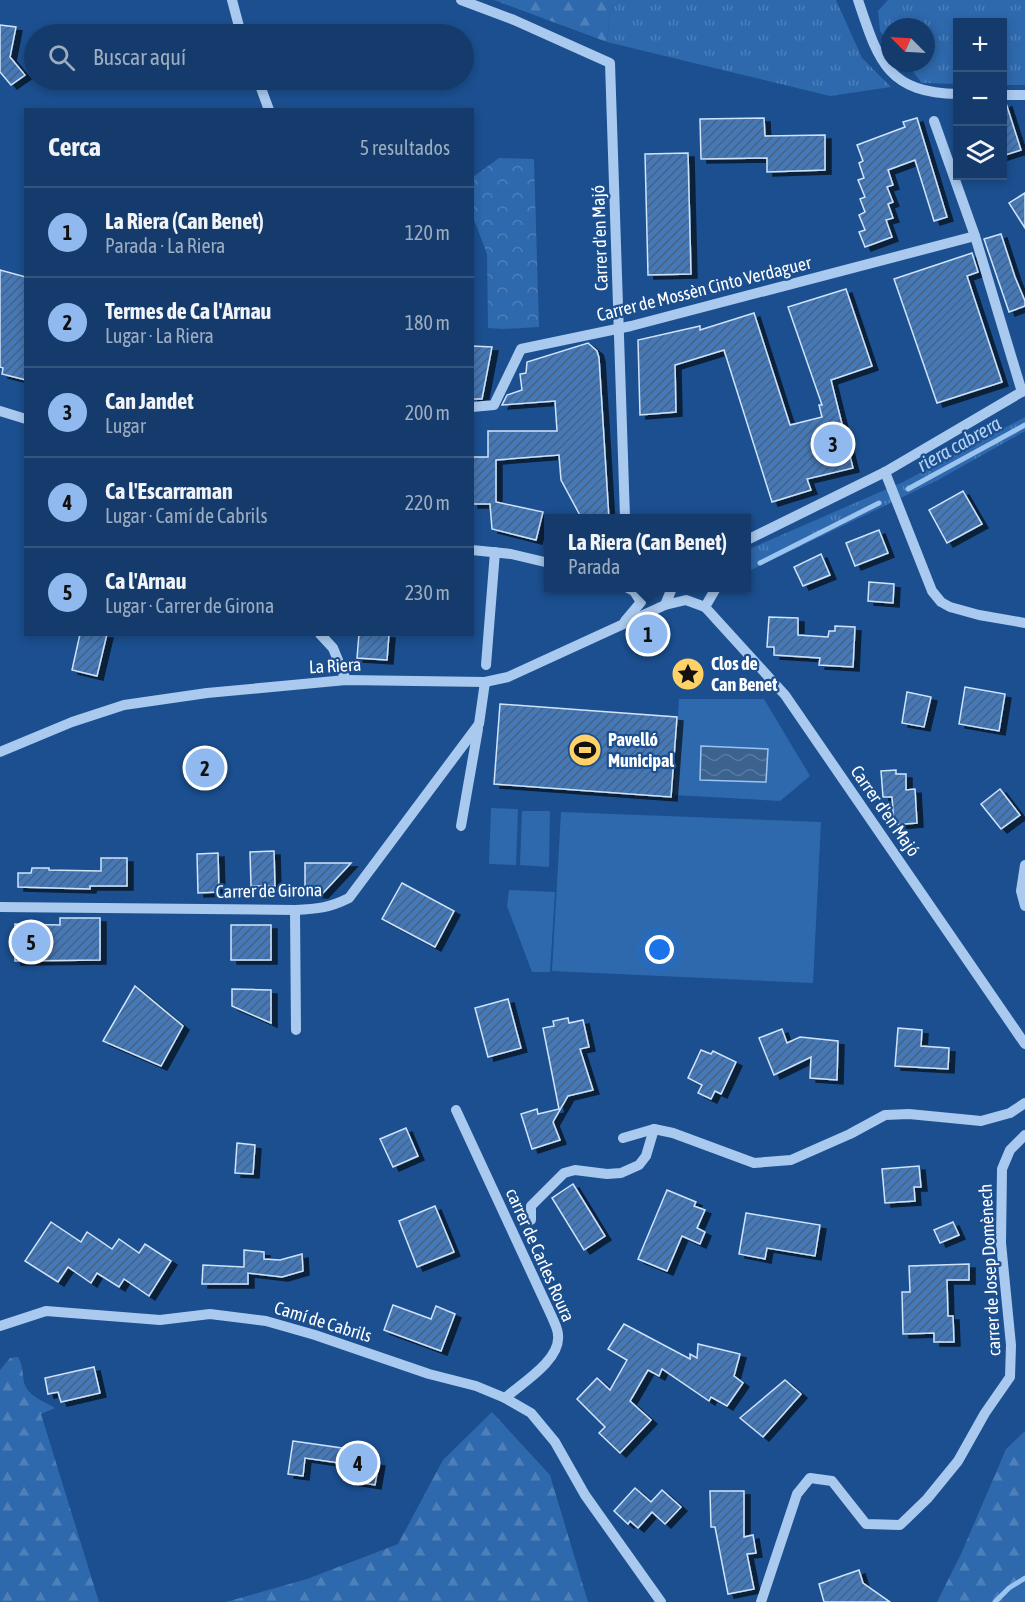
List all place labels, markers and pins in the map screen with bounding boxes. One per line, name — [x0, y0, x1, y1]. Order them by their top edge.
pin: 3 — [814, 422, 852, 466]
pin: 1 — [628, 612, 668, 656]
place label: Clos de Can Benet — [711, 653, 778, 695]
place icon: Clos de Can Benet — [670, 656, 706, 692]
place label: Pavelló Municipal — [608, 729, 674, 771]
sports icon: Pavelló Municipal — [567, 732, 603, 768]
pin: 2 — [186, 746, 224, 790]
pin: 5 — [12, 920, 51, 964]
pin: 4 — [338, 1440, 378, 1486]

